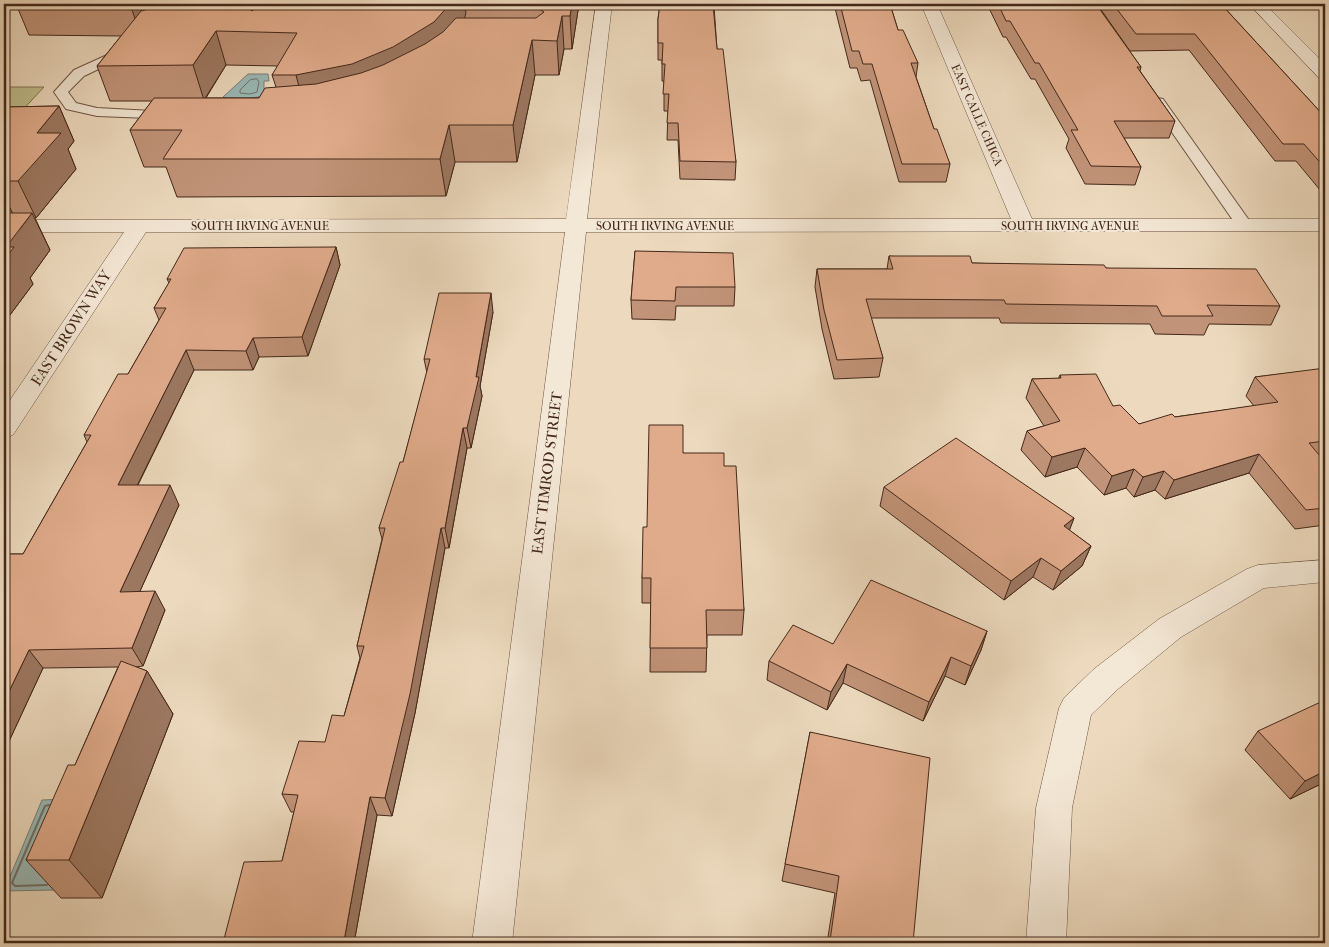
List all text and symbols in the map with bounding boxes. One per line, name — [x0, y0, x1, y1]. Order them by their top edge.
street label: EAST CALLE CHICA — [948, 62, 1006, 168]
street label: SOUTH IRVING AVENUE — [191, 219, 329, 233]
street label: SOUTH IRVING AVENUE — [596, 219, 734, 233]
street label: SOUTH IRVING AVENUE — [1001, 219, 1139, 233]
street label: EAST BROWN WAY — [27, 266, 116, 389]
street label: EAST TIMROD STREET — [528, 390, 566, 555]

